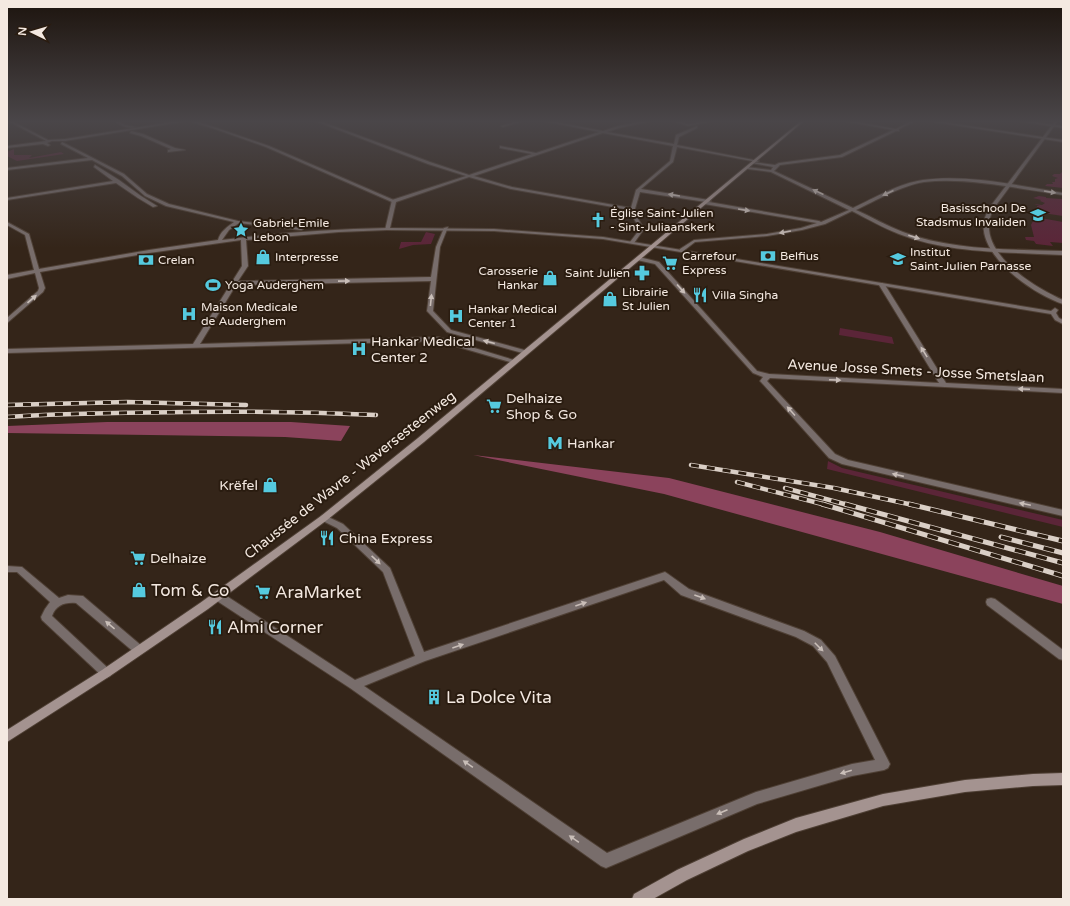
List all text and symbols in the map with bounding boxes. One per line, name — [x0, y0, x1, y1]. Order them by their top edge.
north arrow — [12, 12, 52, 52]
text: N — [16, 26, 29, 36]
one-way arrow — [812, 189, 824, 195]
one-way arrow — [1044, 189, 1056, 195]
one-way arrow — [883, 190, 894, 196]
one-way arrow — [668, 192, 680, 198]
place label: Basisschool De Stadsmus Invaliden — [916, 201, 1026, 229]
place label: Église Saint-Julien - Sint-Juliaanskerk — [610, 206, 715, 234]
school or university icon: Basisschool De Stadsmus Invaliden — [1029, 206, 1047, 224]
one-way arrow — [738, 207, 750, 213]
church icon: Église Saint-Julien - Sint-Juliaanskerk — [589, 211, 607, 229]
place label: Gabriel-Emile Lebon — [253, 216, 330, 244]
place icon: Gabriel-Emile Lebon — [232, 221, 250, 239]
one-way arrow — [779, 229, 791, 235]
one-way arrow — [908, 234, 920, 240]
place label: Institut Saint-Julien Parnasse — [910, 245, 1032, 273]
bank icon: Belfius — [759, 247, 777, 265]
shop icon: Interpresse — [254, 248, 272, 266]
place label: Carrefour Express — [682, 249, 737, 277]
place label: Belfius — [780, 249, 819, 263]
place label: Interpresse — [275, 250, 339, 264]
school or university icon: Institut Saint-Julien Parnasse — [889, 250, 907, 268]
bank icon: Crelan — [137, 251, 155, 269]
place label: Crelan — [158, 253, 195, 267]
supermarket icon: Carrefour Express — [661, 254, 679, 272]
place label: Carosserie Hankar — [479, 264, 538, 292]
pharmacy icon: Saint Julien — [633, 264, 651, 282]
place label: Saint Julien — [565, 266, 630, 280]
shop icon: Carosserie Hankar — [541, 269, 559, 287]
sports icon: Yoga Auderghem — [204, 276, 222, 294]
one-way arrow — [338, 277, 350, 284]
place label: Yoga Auderghem — [225, 278, 324, 292]
one-way arrow — [676, 283, 685, 294]
place label: Librairie St Julien — [622, 285, 670, 313]
restaurant icon: Villa Singha — [691, 286, 709, 304]
place label: Villa Singha — [712, 288, 778, 302]
shop icon: Librairie St Julien — [601, 290, 619, 308]
one-way arrow — [427, 294, 434, 306]
one-way arrow — [27, 295, 37, 304]
place label: Maison Medicale de Auderghem — [201, 300, 298, 328]
place label: Hankar Medical Center 1 — [468, 302, 557, 330]
hospital icon: Maison Medicale de Auderghem — [180, 305, 198, 323]
hospital icon: Hankar Medical Center 1 — [447, 307, 465, 325]
place label: Hankar Medical Center 2 — [371, 333, 475, 366]
one-way arrow — [483, 339, 495, 345]
hospital icon: Hankar Medical Center 2 — [350, 340, 368, 358]
one-way arrow — [920, 347, 928, 357]
street label: Avenue Josse Smets - Josse Smetslaan — [787, 356, 1045, 386]
one-way arrow — [829, 376, 841, 383]
one-way arrow — [1017, 386, 1030, 392]
street label: Chaussée de Wavre - Waversesteenweg — [241, 387, 459, 563]
place label: Delhaize Shop & Go — [506, 390, 577, 423]
supermarket icon: Delhaize Shop & Go — [485, 397, 503, 415]
one-way arrow — [787, 407, 796, 416]
metro station icon: Hankar — [546, 434, 564, 452]
place label: Hankar — [567, 435, 615, 452]
one-way arrow — [892, 472, 904, 478]
shop icon: Krëfel — [261, 476, 279, 494]
place label: Krëfel — [219, 477, 258, 494]
one-way arrow — [1019, 501, 1031, 507]
restaurant icon: China Express — [318, 529, 336, 547]
place label: China Express — [339, 530, 433, 547]
supermarket icon: Delhaize — [129, 549, 147, 567]
place label: Delhaize — [150, 550, 207, 567]
one-way arrow — [371, 555, 381, 564]
place label: Tom & Co — [151, 580, 229, 601]
shop icon: Tom & Co — [130, 581, 148, 599]
place label: AraMarket — [275, 582, 362, 603]
supermarket icon: AraMarket — [254, 583, 272, 601]
one-way arrow — [694, 595, 706, 601]
one-way arrow — [575, 601, 587, 607]
place label: Almi Corner — [227, 617, 323, 638]
restaurant icon: Almi Corner — [206, 618, 224, 636]
one-way arrow — [104, 620, 115, 629]
one-way arrow — [452, 642, 464, 648]
one-way arrow — [814, 642, 824, 652]
place label: La Dolce Vita — [446, 687, 552, 708]
building icon: La Dolce Vita — [425, 688, 443, 706]
one-way arrow — [462, 760, 473, 768]
one-way arrow — [839, 769, 852, 775]
one-way arrow — [717, 809, 728, 815]
one-way arrow — [569, 835, 579, 843]

